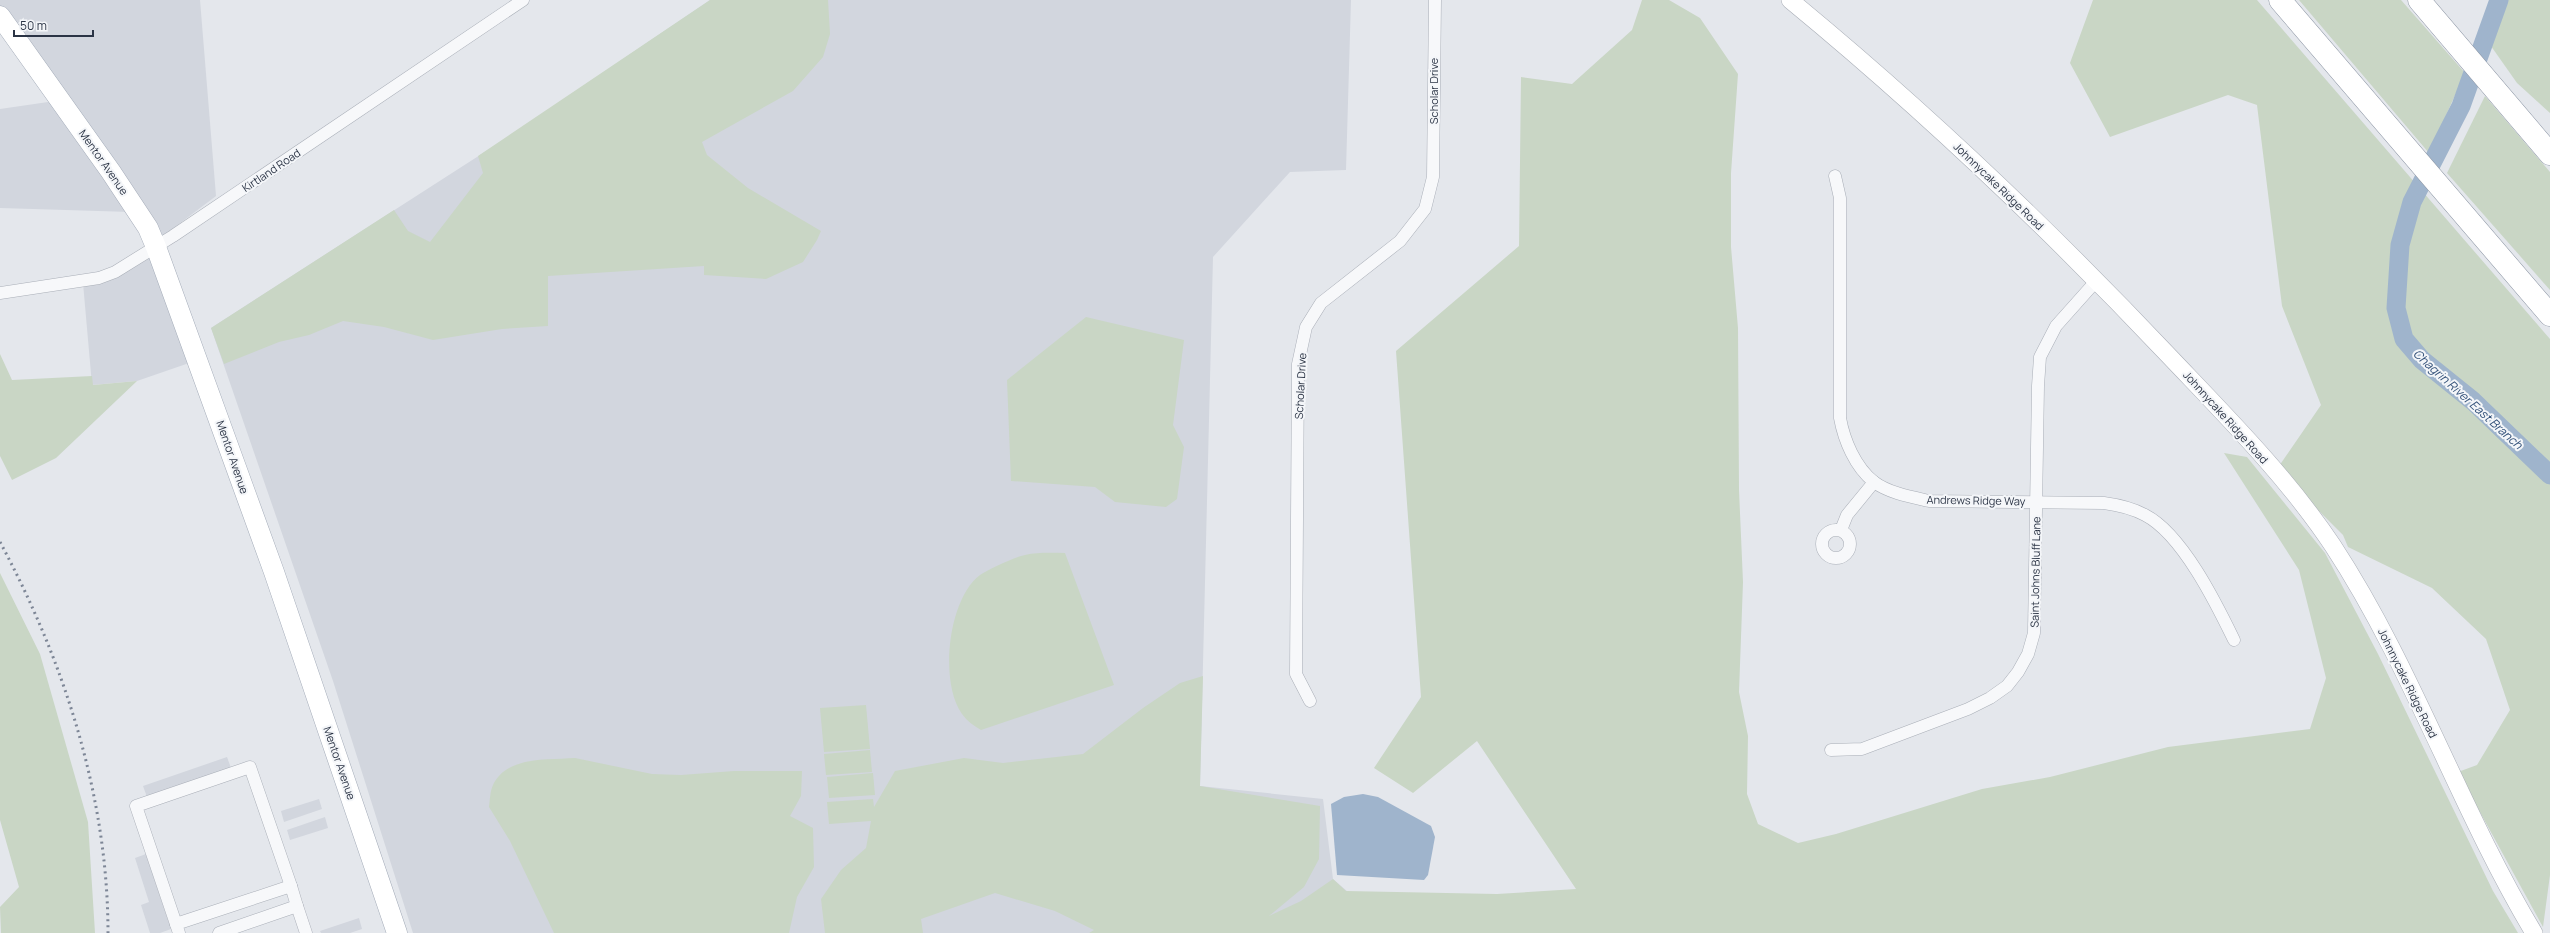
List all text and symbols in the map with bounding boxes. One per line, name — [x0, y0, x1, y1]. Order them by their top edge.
scale bar — [14, 12, 93, 38]
text: 50 m — [20, 17, 47, 34]
street label: Scholar Drive — [1426, 57, 1441, 124]
street label: Mentor Avenue — [76, 126, 132, 198]
street label: Johnnycake Ridge Road — [1951, 139, 2047, 233]
street label: Kirtland Road — [239, 145, 303, 195]
water label: Chagrin River East Branch — [2410, 345, 2527, 453]
street label: Scholar Drive — [1291, 352, 1309, 420]
street label: Johnnycake Ridge Road — [2180, 367, 2272, 467]
street label: Mentor Avenue — [213, 418, 253, 496]
street label: Andrews Ridge Way — [1926, 492, 2026, 508]
street label: Saint Johns Bluff Lane — [2027, 516, 2043, 628]
street label: Johnnycake Ridge Road — [2375, 626, 2441, 740]
street label: Mentor Avenue — [320, 724, 360, 802]

